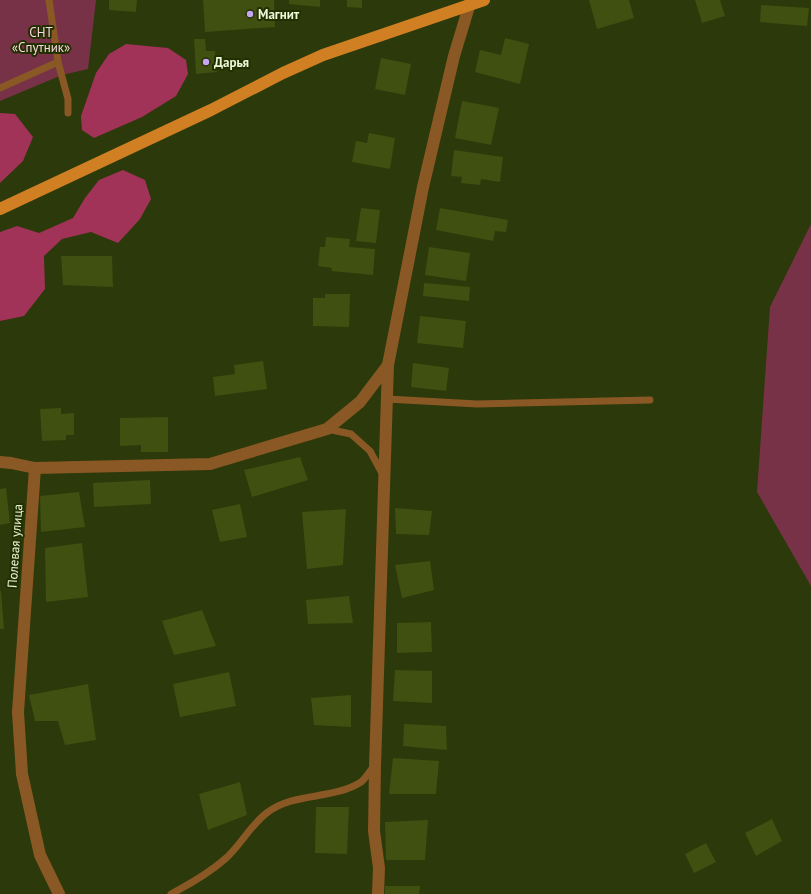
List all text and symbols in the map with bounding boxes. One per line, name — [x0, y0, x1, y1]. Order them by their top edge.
place label: Магнит — [258, 6, 300, 23]
marker: Магнит — [245, 9, 255, 19]
park label: СНТ «Спутник» — [12, 24, 70, 56]
place label: Дарья — [214, 54, 249, 71]
marker: Дарья — [201, 57, 211, 67]
street label: Полевая улица — [4, 503, 26, 589]

